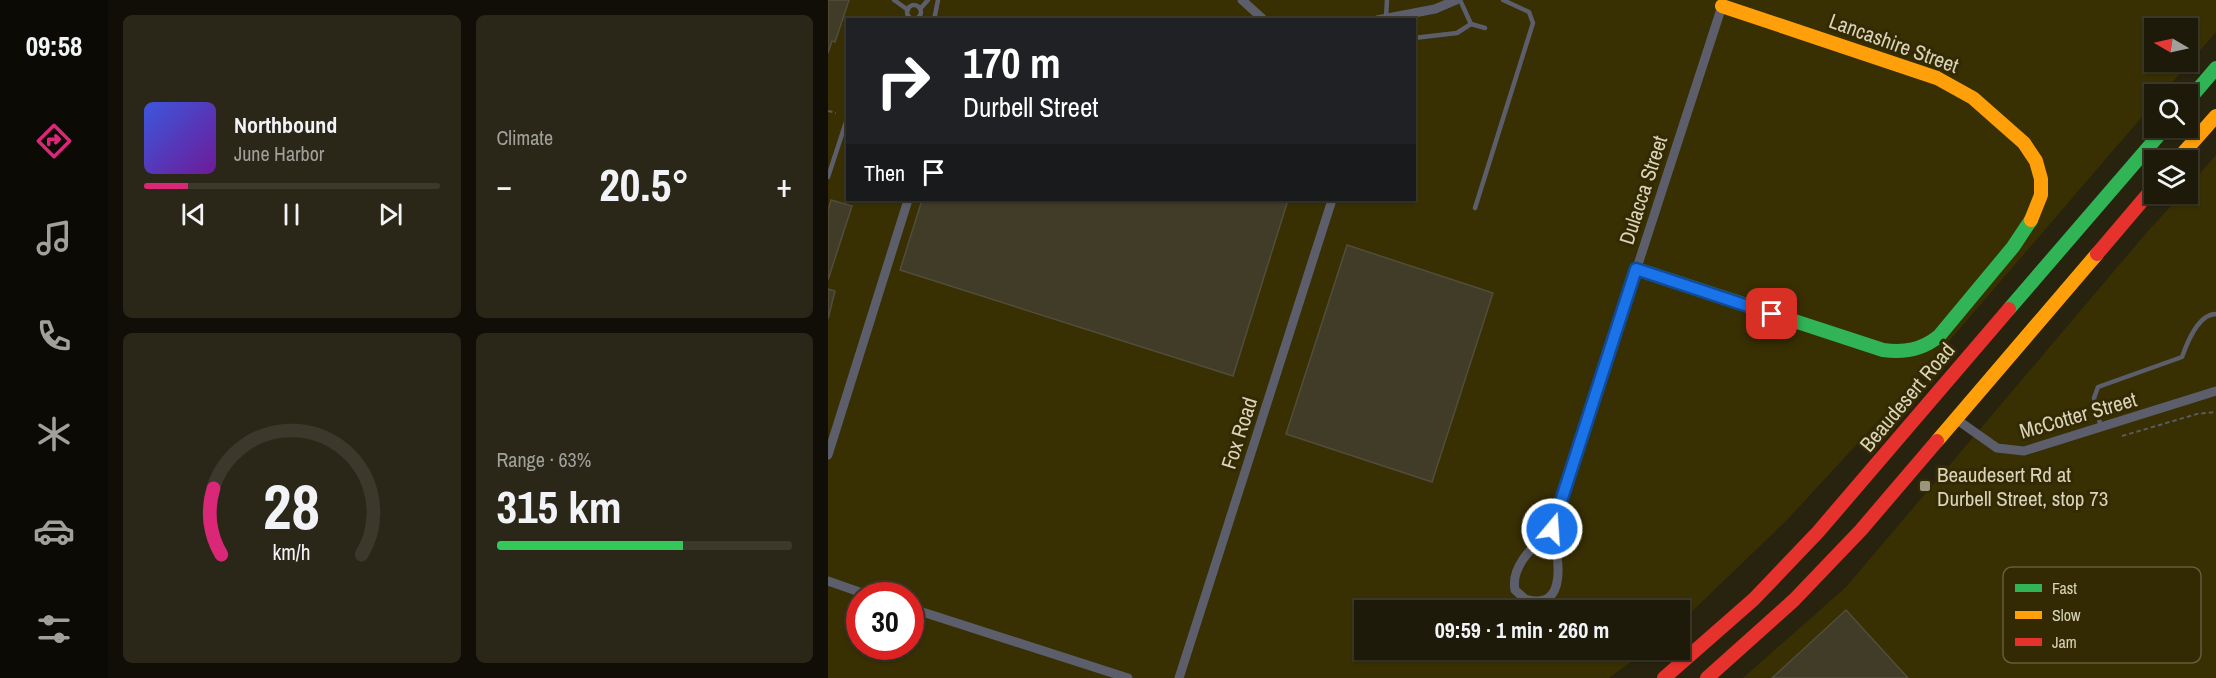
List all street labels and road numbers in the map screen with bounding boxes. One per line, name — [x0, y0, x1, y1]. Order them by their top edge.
street label: Lancashire Street — [1825, 6, 1963, 80]
street label: Dulacca Street — [1612, 132, 1674, 248]
street label: Beaudesert Road — [1853, 336, 1961, 458]
street label: McCotter Street — [2016, 384, 2140, 446]
street label: Fox Road — [1214, 393, 1264, 473]

